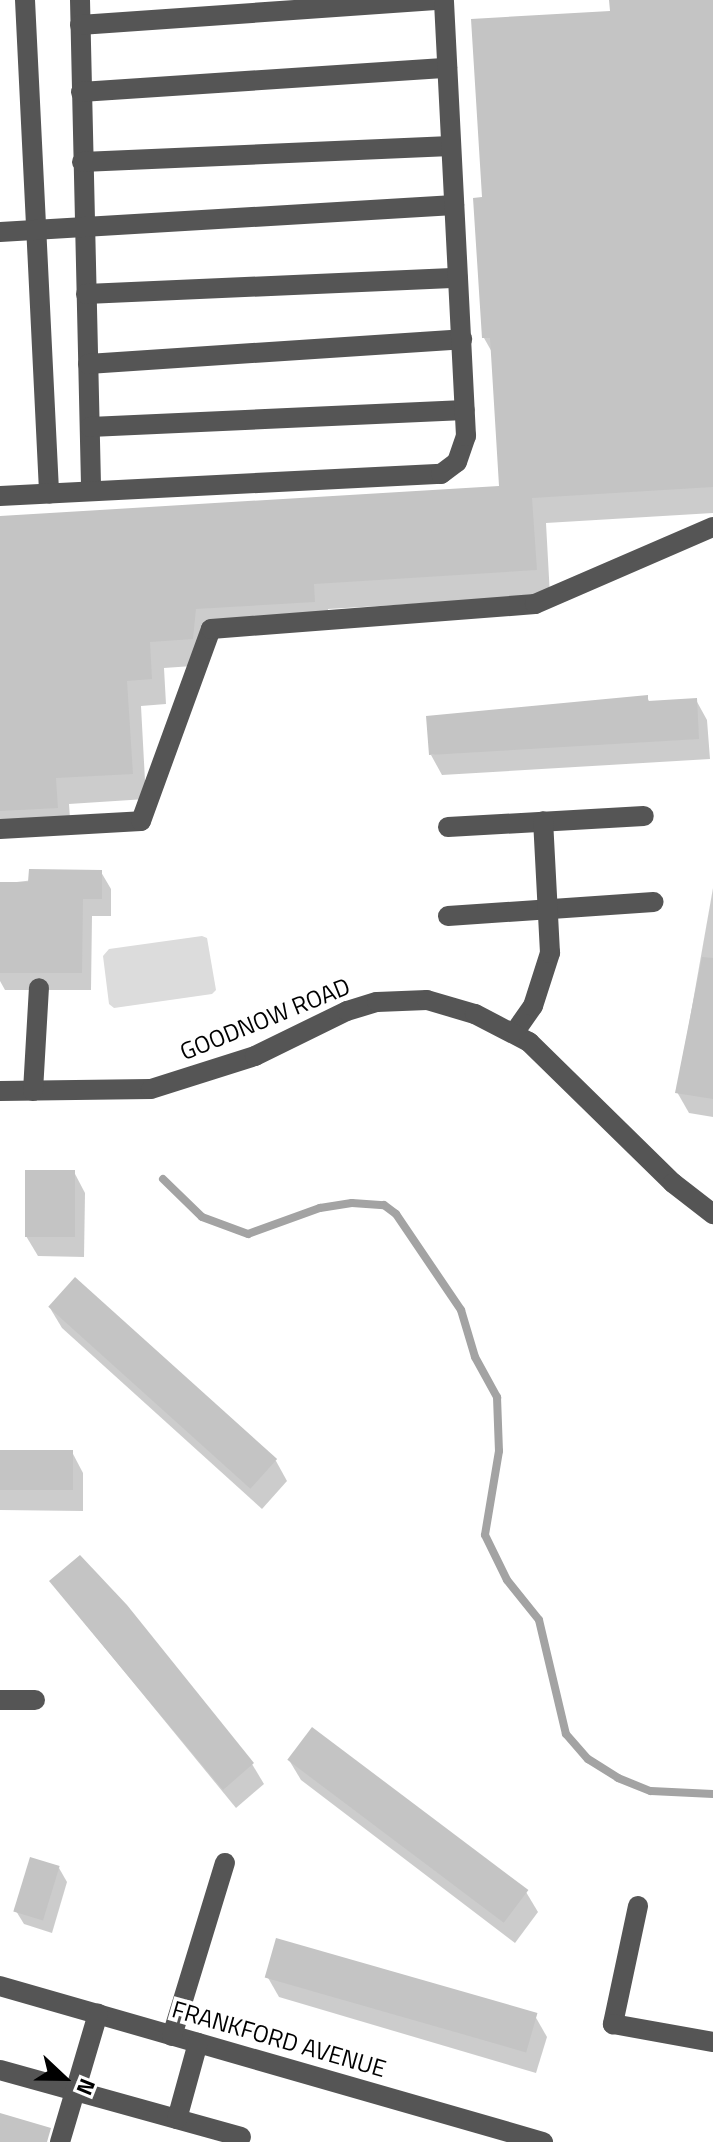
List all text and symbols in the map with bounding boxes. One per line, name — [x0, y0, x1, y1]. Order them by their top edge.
street label: GOODNOW ROAD — [176, 972, 354, 1066]
street label: FRANKFORD AVENUE — [169, 1995, 389, 2083]
north arrow — [24, 2038, 104, 2118]
text: N — [68, 2074, 105, 2100]

